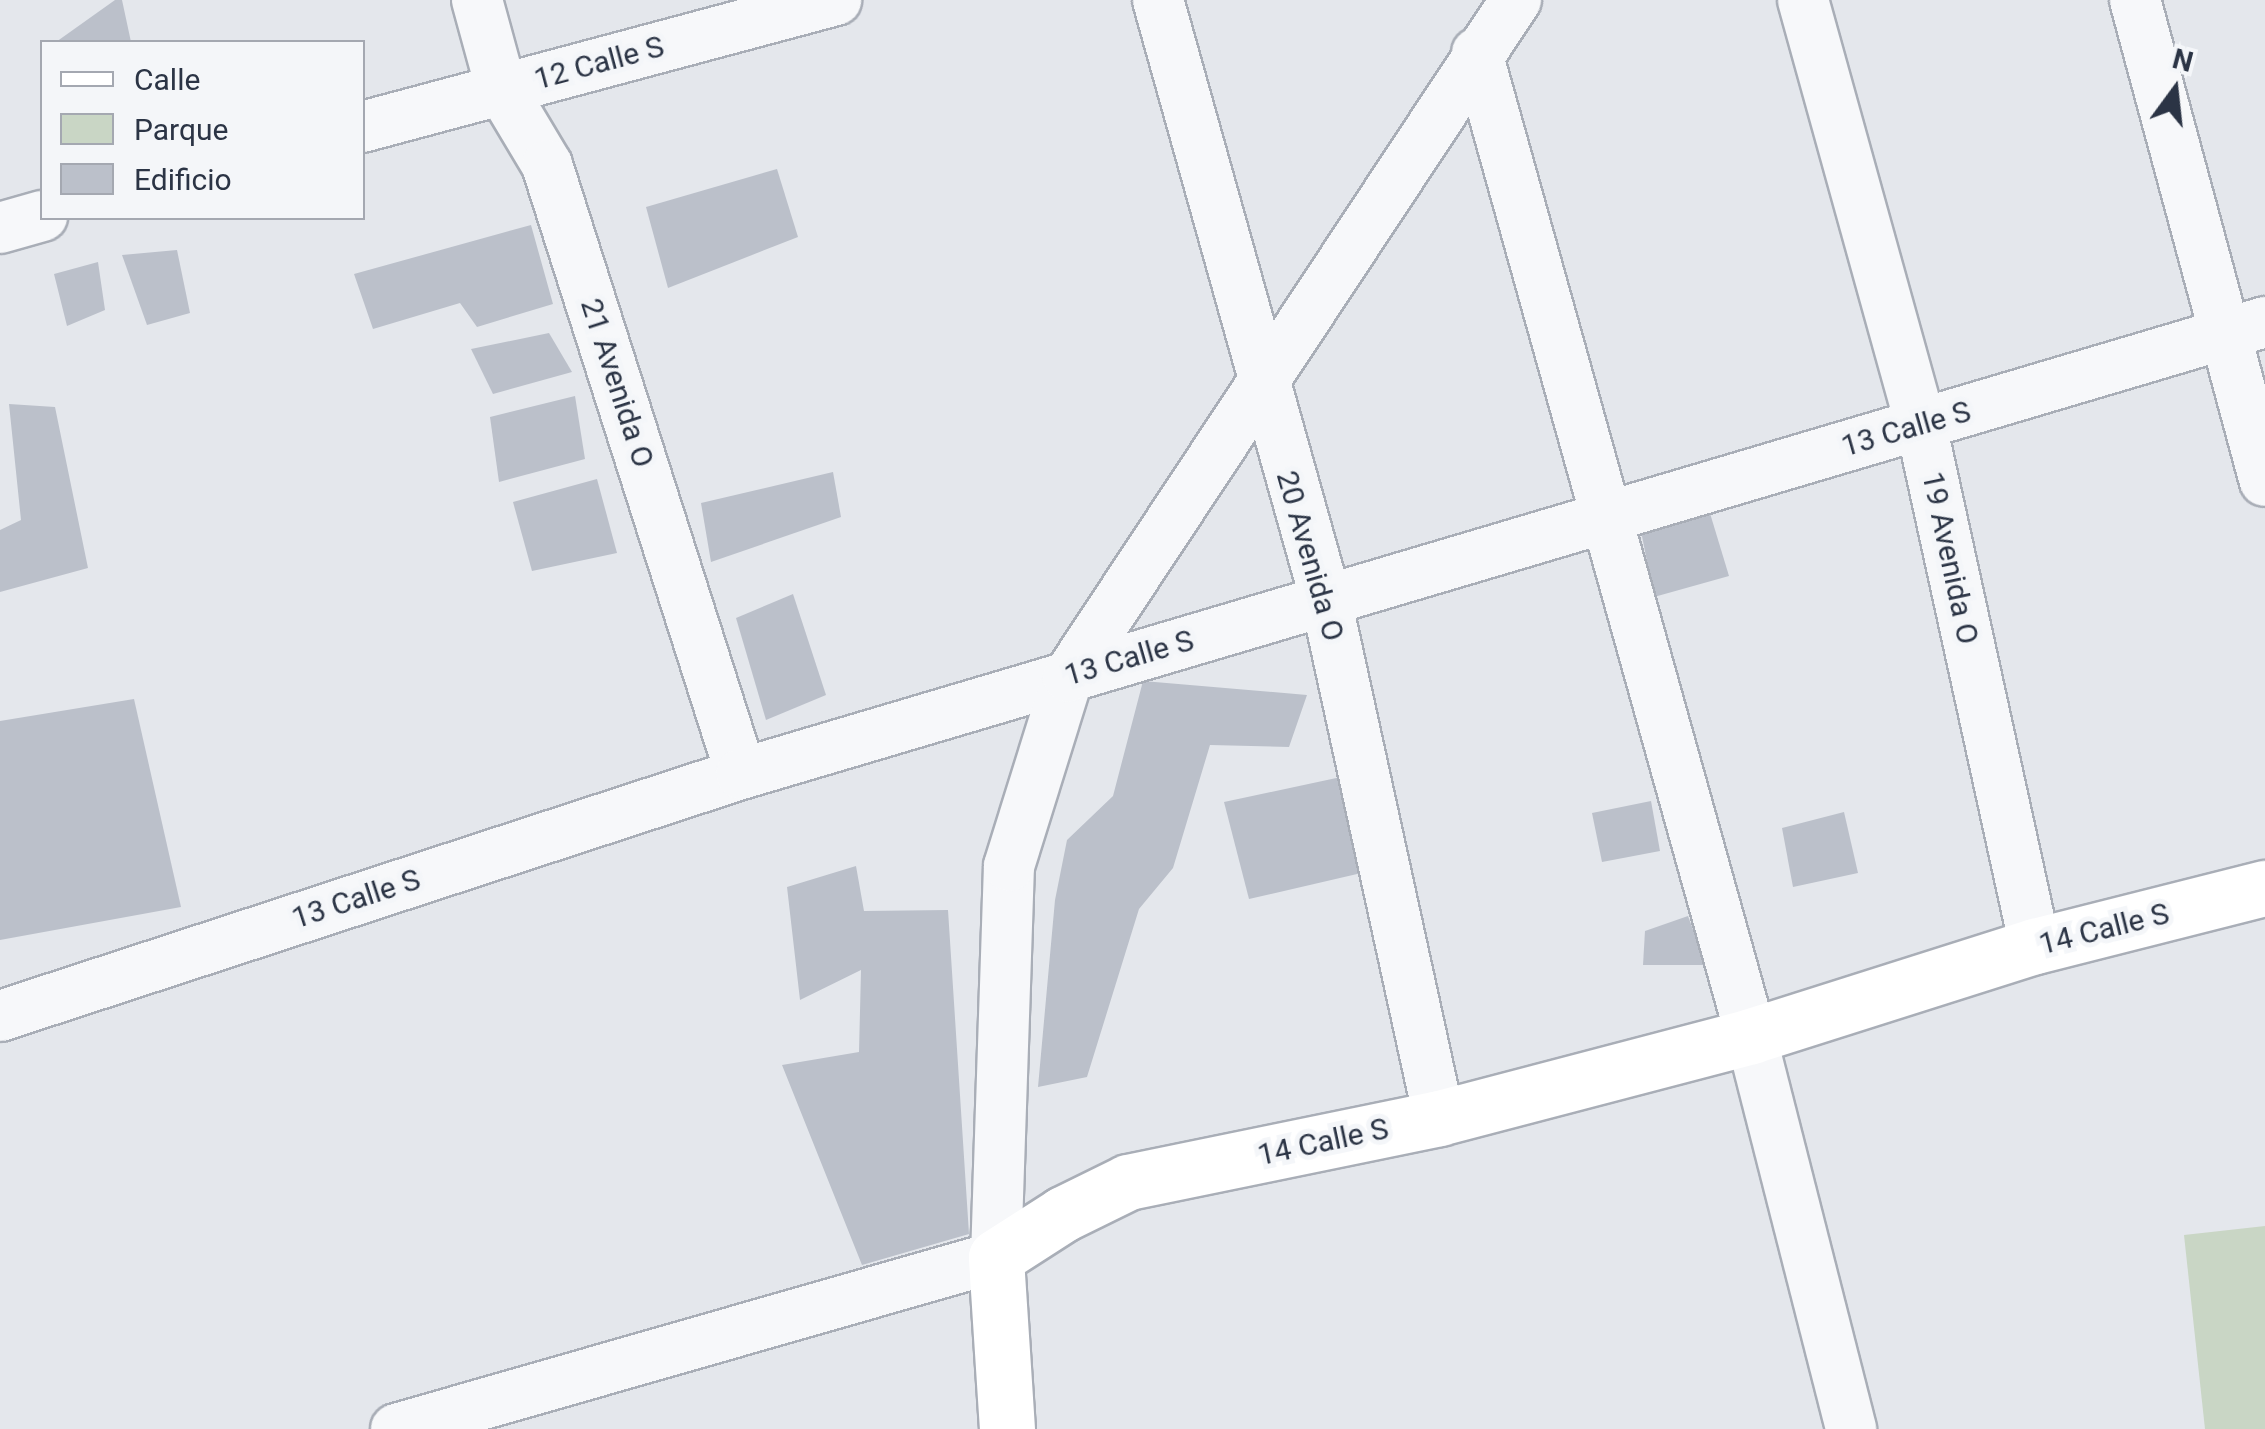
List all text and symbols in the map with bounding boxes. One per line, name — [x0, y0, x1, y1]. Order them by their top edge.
street label: 12 Calle S — [530, 28, 668, 98]
legend — [40, 40, 365, 220]
north arrow — [2125, 40, 2225, 140]
text: N — [2169, 42, 2197, 79]
text: Calle — [134, 62, 200, 97]
text: Parque — [134, 112, 228, 147]
text: Edificio — [134, 162, 232, 197]
street label: 21 Avenida O — [573, 294, 661, 472]
street label: 13 Calle S — [1837, 393, 1975, 465]
street label: 20 Avenida O — [1269, 467, 1351, 645]
street label: 19 Avenida O — [1914, 468, 1986, 648]
street label: 13 Calle S — [1060, 622, 1198, 694]
street label: 13 Calle S — [287, 861, 425, 937]
street label: 14 Calle S — [2035, 895, 2173, 963]
street label: 14 Calle S — [1254, 1111, 1392, 1173]

